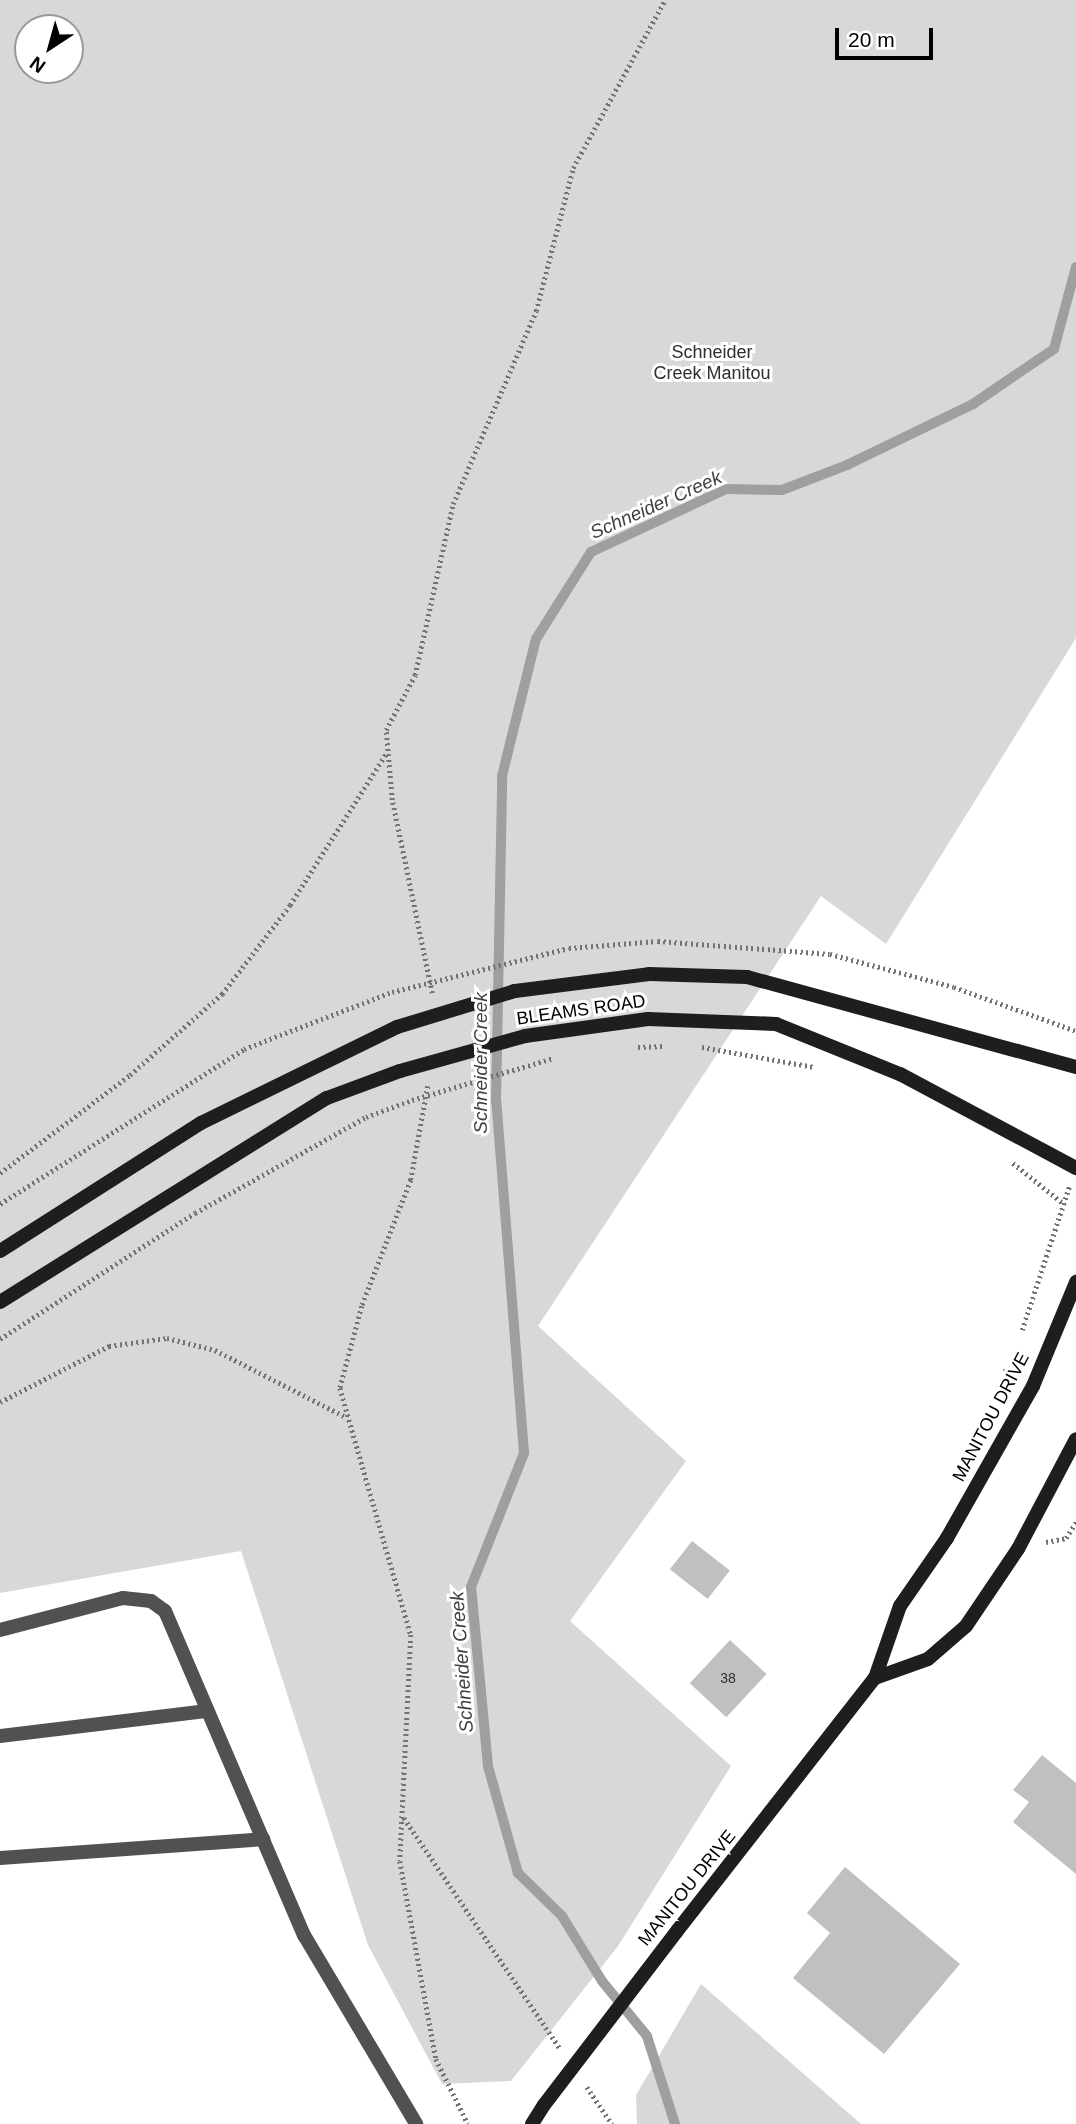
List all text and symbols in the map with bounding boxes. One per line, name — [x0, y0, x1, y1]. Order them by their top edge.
north arrow — [14, 14, 84, 84]
scale bar — [838, 14, 936, 58]
text: 20 m — [848, 28, 895, 51]
text: N — [26, 52, 49, 77]
park label: Schneider Creek Manitou — [653, 342, 771, 384]
water label: Schneider Creek — [587, 466, 725, 544]
street label: BLEAMS ROAD — [515, 990, 647, 1030]
water label: Schneider Creek — [470, 992, 492, 1134]
street label: MANITOU DRIVE — [948, 1349, 1034, 1485]
water label: Schneider Creek — [446, 1591, 478, 1733]
house number: 38 — [720, 1670, 736, 1686]
street label: MANITOU DRIVE — [634, 1826, 740, 1950]

